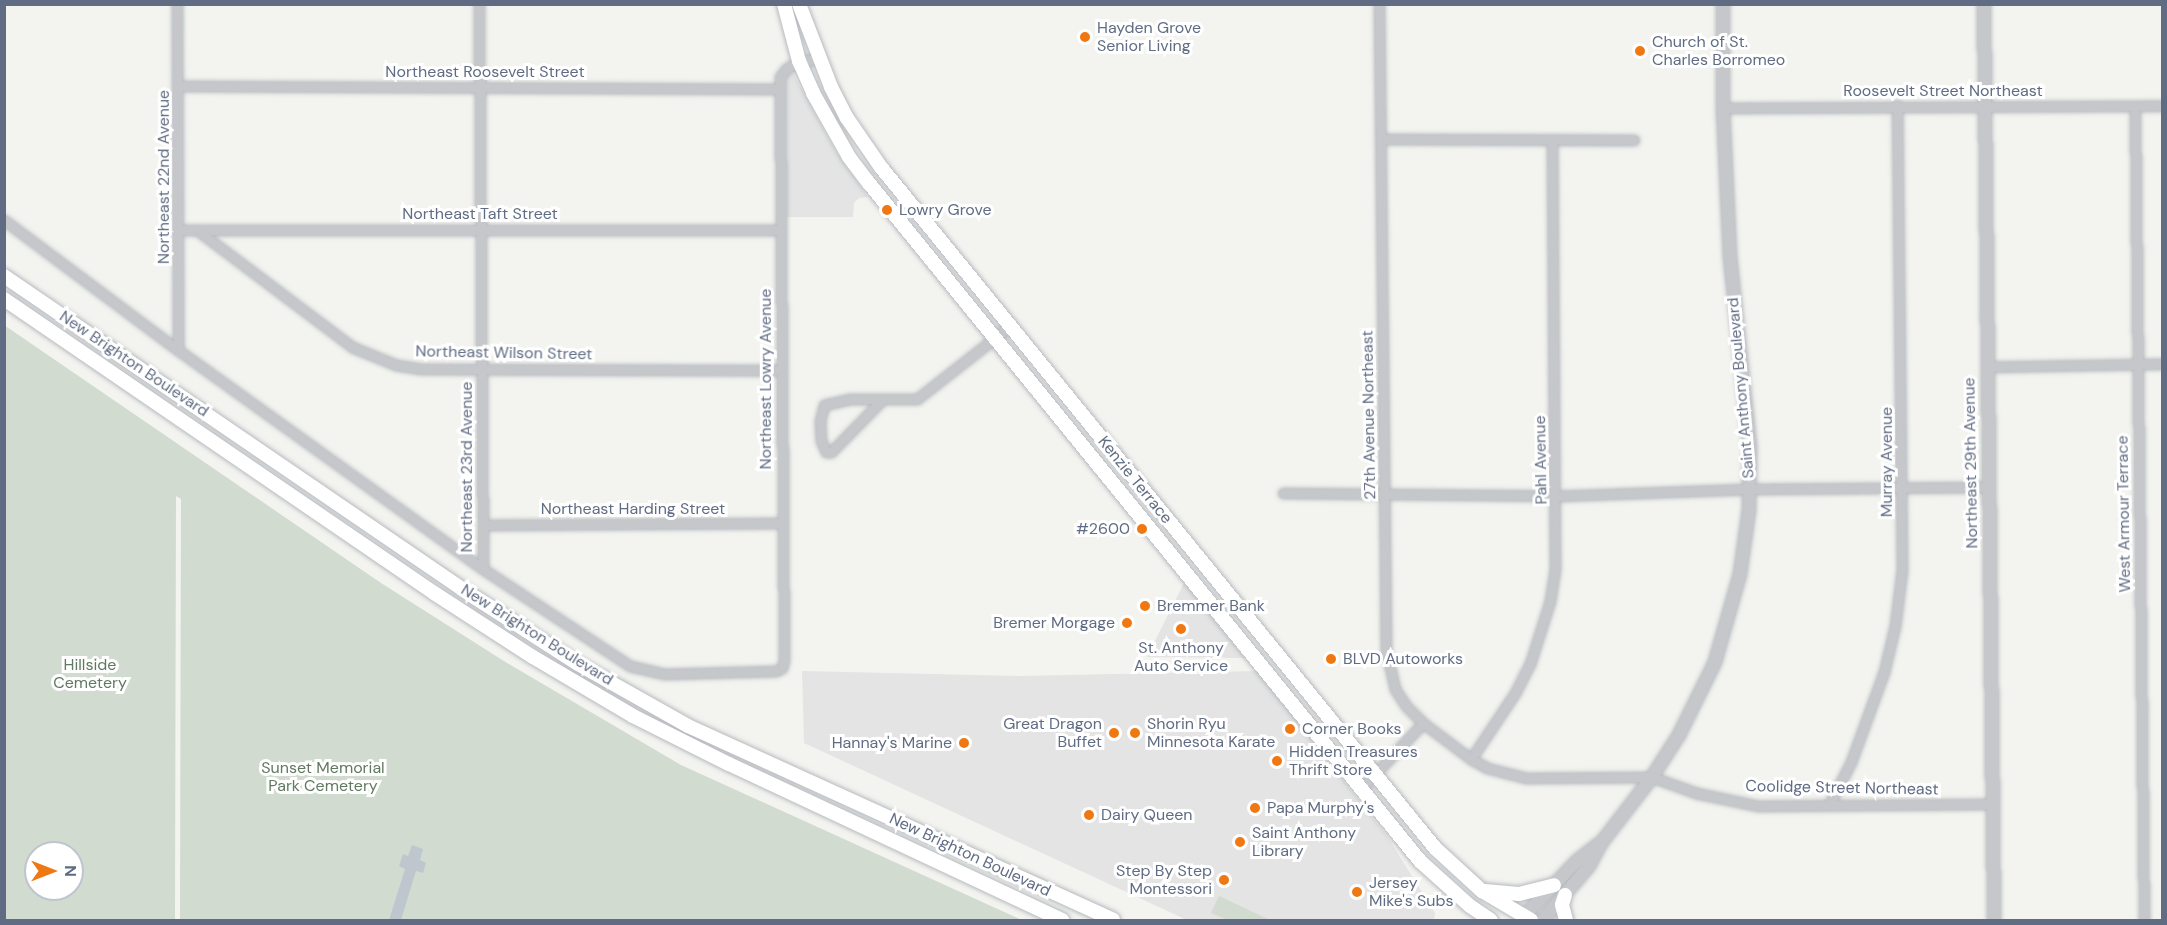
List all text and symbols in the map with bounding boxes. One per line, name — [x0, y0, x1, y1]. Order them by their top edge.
place label: Hayden Grove Senior Living — [1097, 18, 1201, 56]
marker: Hayden Grove Senior Living — [1078, 30, 1092, 44]
place label: Church of St. Charles Borromeo — [1652, 32, 1785, 70]
marker: Church of St. Charles Borromeo — [1633, 44, 1647, 58]
street label: Northeast Roosevelt Street — [385, 62, 585, 82]
street label: Roosevelt Street Northeast — [1843, 81, 2043, 101]
street label: Northeast 22nd Avenue — [154, 90, 174, 264]
place label: Lowry Grove — [899, 200, 992, 220]
marker: Lowry Grove — [880, 203, 894, 217]
street label: Northeast Taft Street — [402, 204, 558, 224]
street label: Northeast Lowry Avenue — [756, 289, 776, 469]
street label: Saint Anthony Boulevard — [1724, 297, 1758, 479]
street label: New Brighton Boulevard — [56, 307, 212, 421]
street label: 27th Avenue Northeast — [1358, 330, 1380, 500]
street label: Northeast Wilson Street — [415, 342, 593, 364]
street label: Northeast 29th Avenue — [1960, 377, 1982, 549]
street label: Northeast 23rd Avenue — [457, 382, 477, 552]
street label: Murray Avenue — [1877, 407, 1897, 517]
street label: Pahl Avenue — [1531, 415, 1551, 505]
street label: Kenzie Terrace — [1094, 432, 1176, 528]
street label: West Armour Terrace — [2113, 435, 2135, 593]
street label: Northeast Harding Street — [541, 499, 725, 519]
place label: #2600 — [1076, 519, 1130, 539]
marker: #2600 — [1135, 522, 1149, 536]
street label: New Brighton Boulevard — [457, 580, 617, 690]
place label: Bremmer Bank — [1157, 596, 1265, 616]
marker: Bremmer Bank — [1138, 599, 1152, 613]
place label: Bremer Morgage — [993, 613, 1115, 633]
marker: Bremer Morgage — [1120, 616, 1134, 630]
marker: St. Anthony Auto Service — [1174, 622, 1188, 636]
place label: St. Anthony Auto Service — [1134, 638, 1228, 676]
place label: BLVD Autoworks — [1343, 649, 1463, 669]
marker: BLVD Autoworks — [1324, 652, 1338, 666]
park label: Hillside Cemetery — [53, 655, 127, 693]
place label: Great Dragon Buffet — [1003, 714, 1102, 752]
place label: Shorin Ryu Minnesota Karate — [1147, 714, 1275, 752]
place label: Corner Books — [1302, 719, 1402, 739]
marker: Corner Books — [1283, 722, 1297, 736]
marker: Great Dragon Buffet — [1107, 726, 1121, 740]
marker: Shorin Ryu Minnesota Karate — [1128, 726, 1142, 740]
place label: Hannay's Marine — [832, 733, 952, 753]
marker: Hannay's Marine — [957, 736, 971, 750]
place label: Hidden Treasures Thrift Store — [1289, 742, 1418, 780]
marker: Hidden Treasures Thrift Store — [1270, 754, 1284, 768]
park label: Sunset Memorial Park Cemetery — [261, 758, 385, 796]
street label: Coolidge Street Northeast — [1745, 777, 1939, 799]
place label: Papa Murphy's — [1267, 798, 1375, 818]
marker: Papa Murphy's — [1248, 801, 1262, 815]
place label: Dairy Queen — [1101, 805, 1193, 825]
marker: Dairy Queen — [1082, 808, 1096, 822]
street label: New Brighton Boulevard — [886, 809, 1054, 901]
place label: Saint Anthony Library — [1252, 823, 1356, 861]
marker: Saint Anthony Library — [1233, 835, 1247, 849]
north arrow — [24, 841, 84, 901]
place label: Step By Step Montessori — [1116, 861, 1212, 899]
text: N — [60, 865, 81, 877]
marker: Step By Step Montessori — [1217, 873, 1231, 887]
place label: Jersey Mike's Subs — [1369, 873, 1454, 911]
marker: Jersey Mike's Subs — [1350, 885, 1364, 899]

